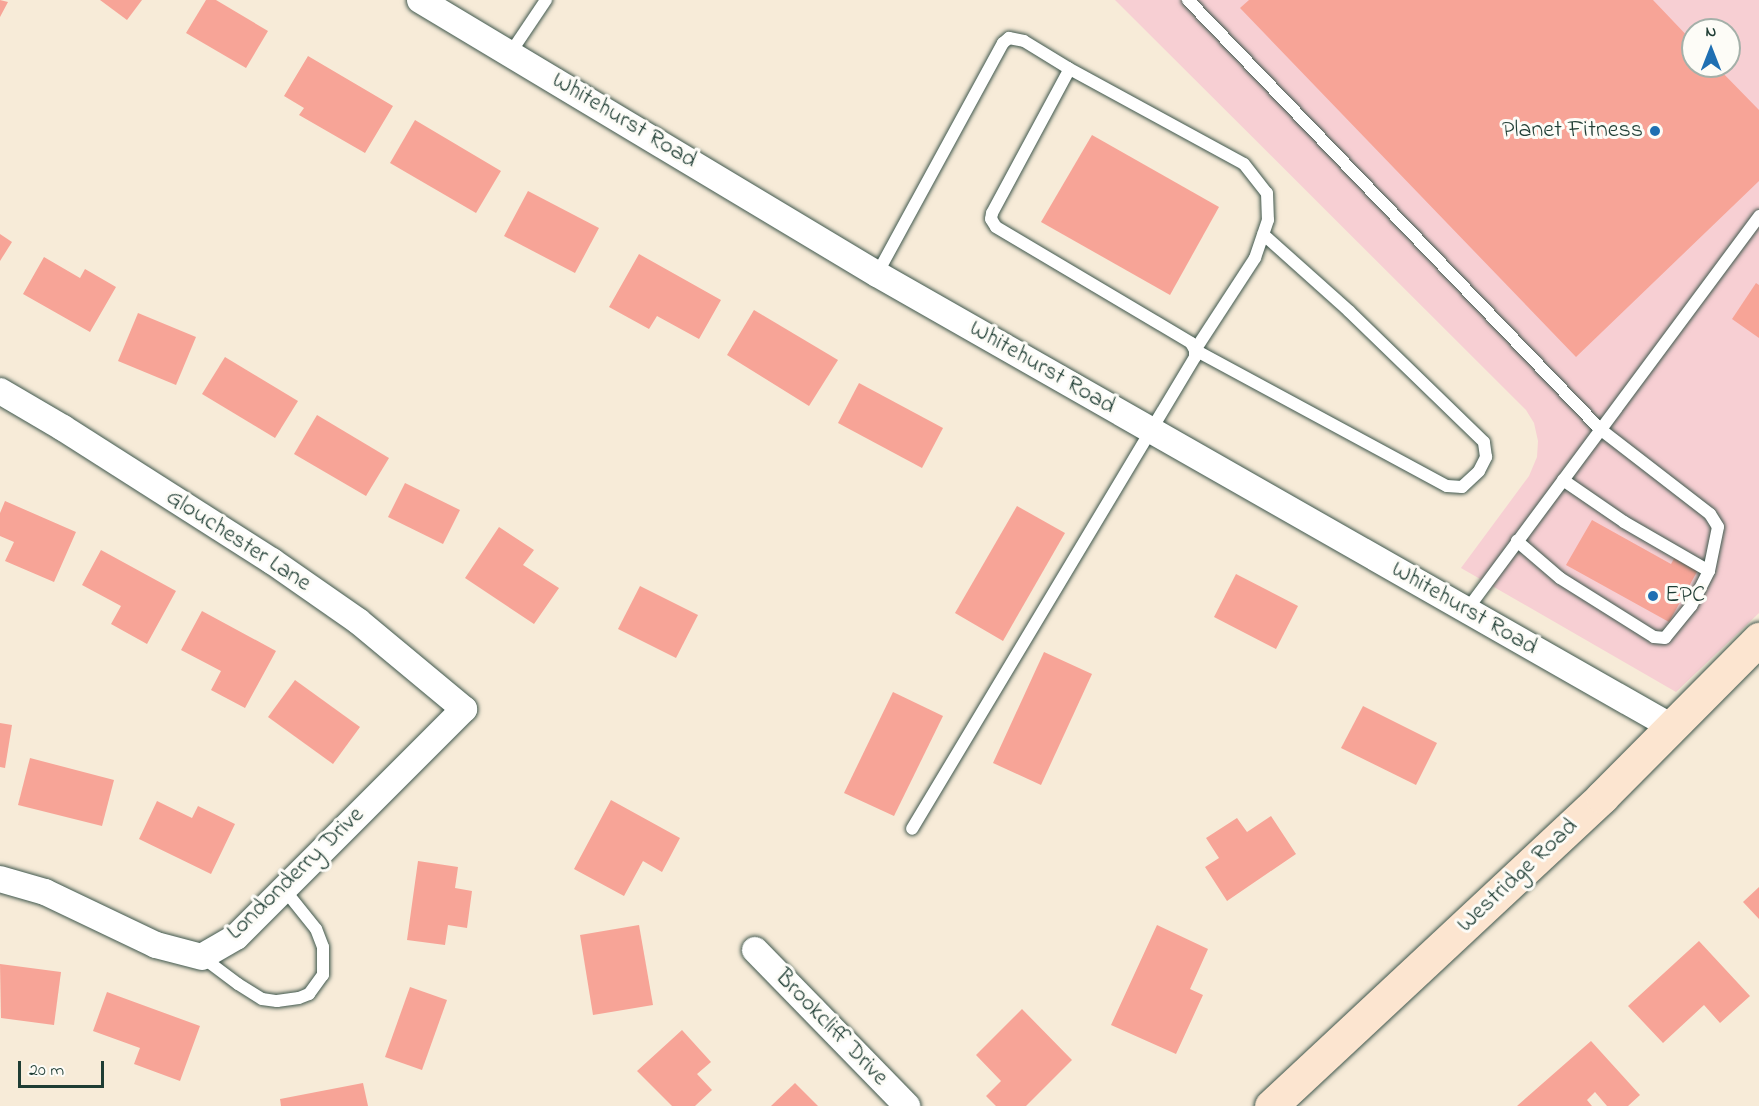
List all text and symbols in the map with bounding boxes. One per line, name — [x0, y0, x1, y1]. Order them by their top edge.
north arrow — [1681, 18, 1741, 78]
text: N — [1706, 20, 1716, 44]
street label: Whitehurst Road — [546, 66, 702, 176]
place label: Planet Fitness — [1502, 117, 1643, 145]
marker: Planet Fitness — [1648, 124, 1662, 138]
street label: Whitehurst Road — [964, 315, 1120, 421]
street label: Glouchester Lane — [160, 483, 316, 599]
street label: Whitehurst Road — [1386, 556, 1542, 662]
place label: EPC — [1665, 582, 1705, 610]
marker: EPC — [1646, 589, 1660, 603]
street label: Londonderry Drive — [221, 801, 371, 947]
street label: Westridge Road — [1452, 813, 1584, 939]
street label: Brookcliff Drive — [768, 964, 894, 1092]
scale bar — [21, 1049, 106, 1087]
text: 20 m — [29, 1058, 64, 1084]

